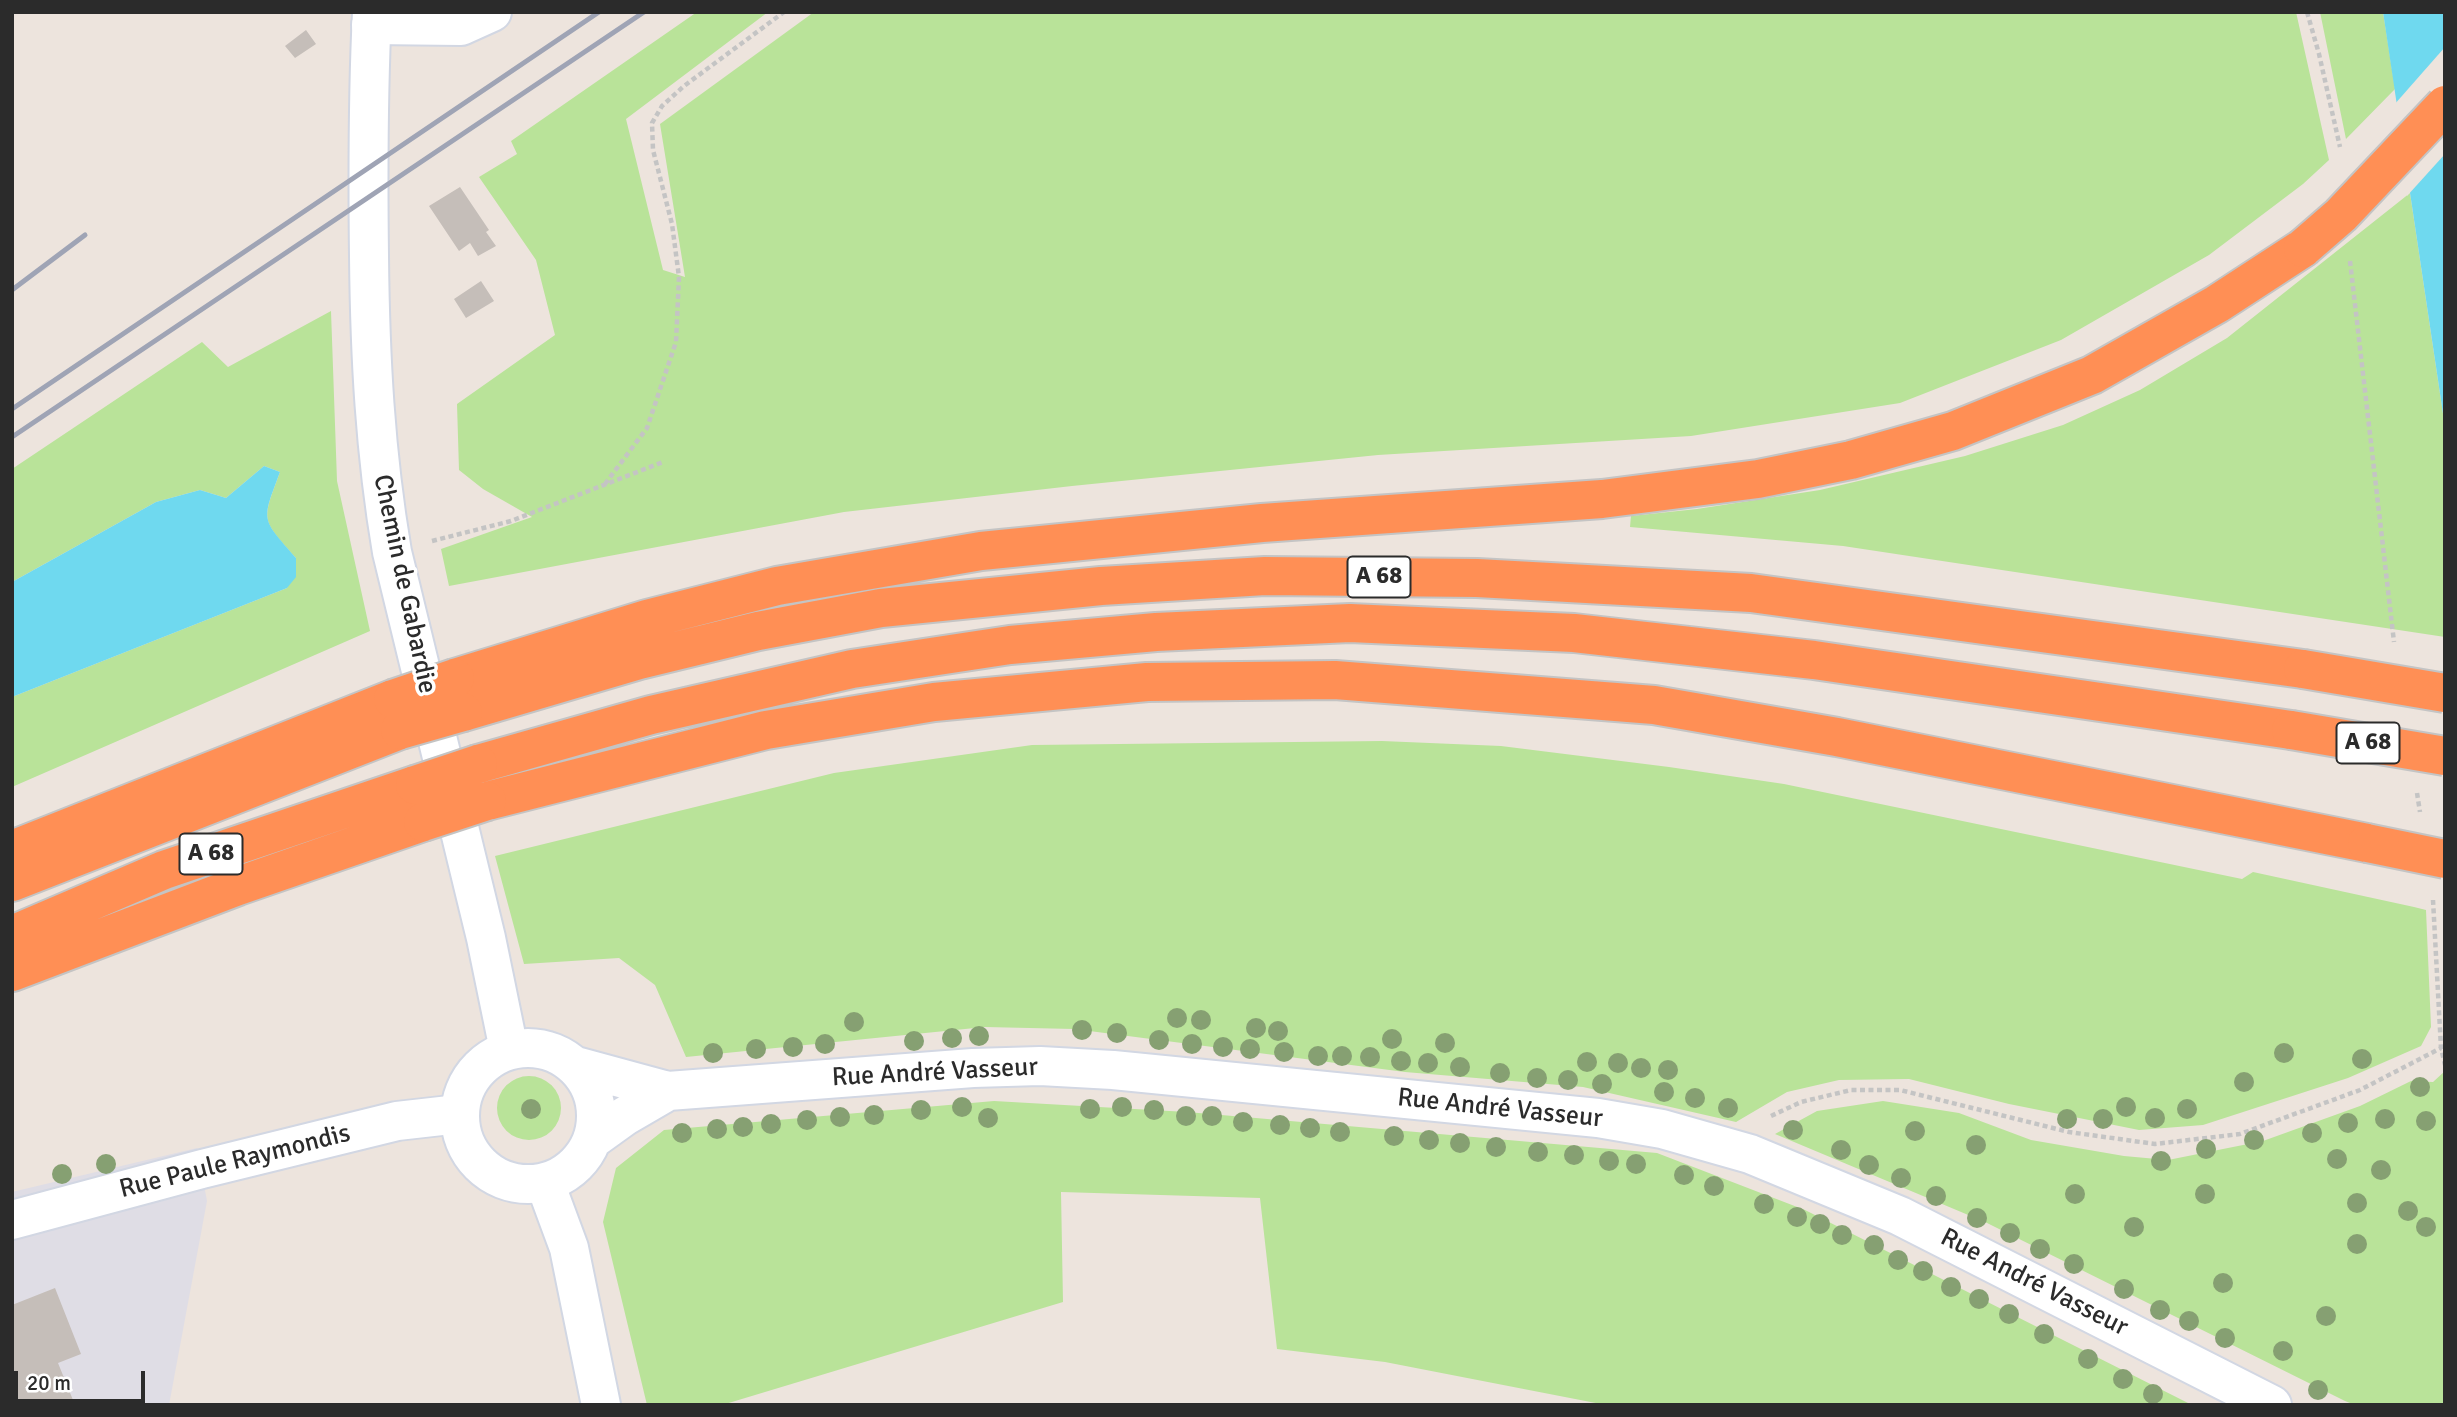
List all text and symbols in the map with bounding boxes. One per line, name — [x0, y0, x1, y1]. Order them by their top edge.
street label: Chemin de Gabardie — [366, 472, 442, 696]
road number: A 68 — [1348, 556, 1410, 598]
road number: A 68 — [2336, 722, 2400, 764]
road number: A 68 — [180, 834, 242, 874]
street label: Rue André Vasseur — [831, 1052, 1039, 1094]
street label: Rue André Vasseur — [1396, 1083, 1604, 1135]
street label: Rue Paule Raymondis — [116, 1118, 354, 1206]
street label: Rue André Vasseur — [1935, 1222, 2133, 1344]
scale bar — [18, 1358, 149, 1402]
text: 20 m — [27, 1370, 71, 1396]

